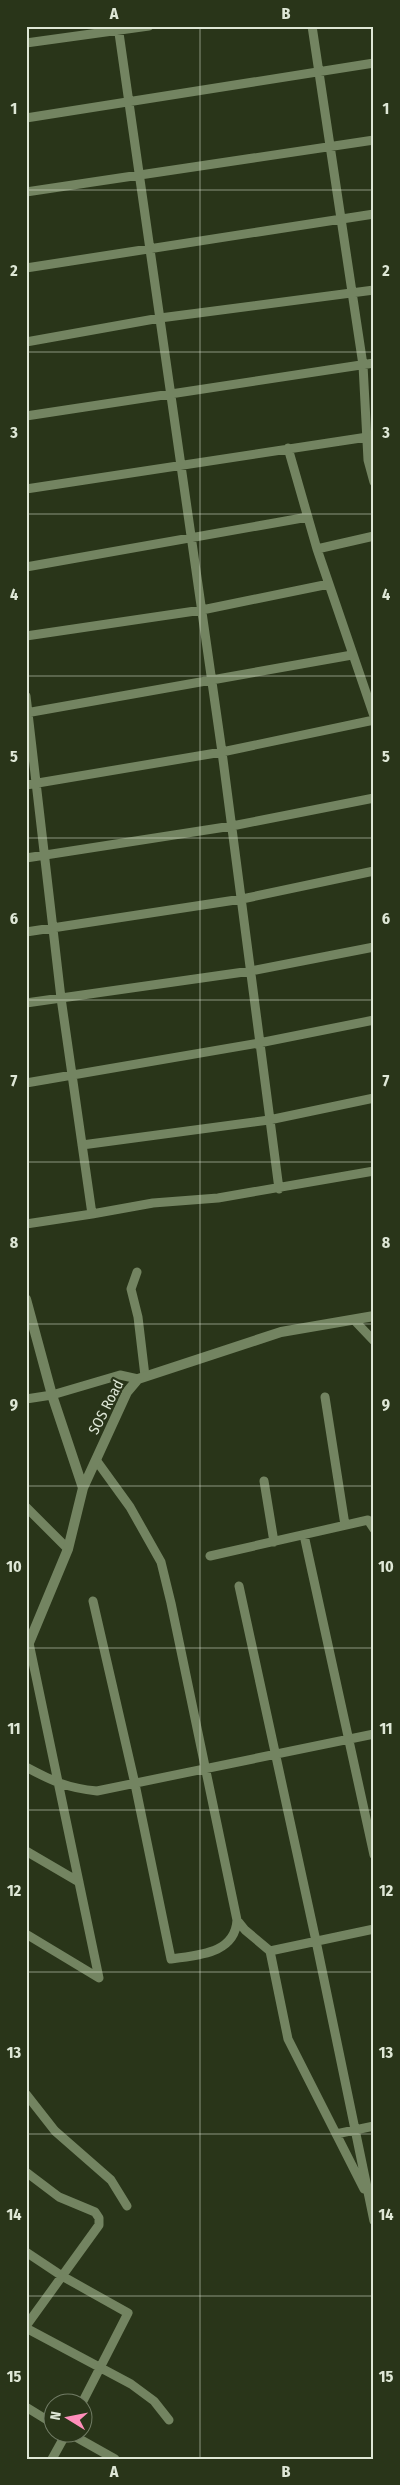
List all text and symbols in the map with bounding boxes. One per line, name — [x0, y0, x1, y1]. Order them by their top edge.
text: A — [109, 4, 119, 23]
text: B — [282, 4, 291, 23]
text: 1 — [11, 99, 17, 118]
text: 1 — [383, 99, 389, 118]
text: 2 — [9, 261, 18, 280]
text: 2 — [381, 261, 390, 280]
text: 3 — [9, 423, 18, 442]
text: 3 — [381, 423, 390, 442]
text: 4 — [10, 585, 18, 604]
text: 4 — [382, 585, 390, 604]
text: 5 — [10, 747, 18, 766]
text: 5 — [382, 747, 390, 766]
text: 6 — [10, 909, 18, 928]
text: 6 — [382, 909, 390, 928]
text: 7 — [11, 1071, 18, 1090]
text: 7 — [383, 1071, 390, 1090]
text: 8 — [10, 1233, 19, 1252]
text: 8 — [382, 1233, 391, 1252]
street label: SOS Road — [85, 1377, 127, 1437]
text: 9 — [10, 1395, 18, 1414]
text: 9 — [382, 1395, 390, 1414]
text: 10 — [6, 1557, 22, 1576]
text: 10 — [378, 1557, 394, 1576]
text: 11 — [7, 1719, 21, 1738]
text: 11 — [379, 1719, 393, 1738]
text: 12 — [7, 1881, 22, 1900]
text: 12 — [379, 1881, 394, 1900]
text: 13 — [7, 2043, 22, 2062]
text: 13 — [379, 2043, 394, 2062]
text: 14 — [7, 2205, 22, 2224]
text: 14 — [379, 2205, 394, 2224]
text: 15 — [7, 2367, 21, 2386]
text: 15 — [379, 2367, 393, 2386]
north arrow — [42, 2392, 92, 2442]
text: N — [47, 2410, 65, 2421]
text: A — [109, 2462, 119, 2481]
text: B — [282, 2462, 291, 2481]

